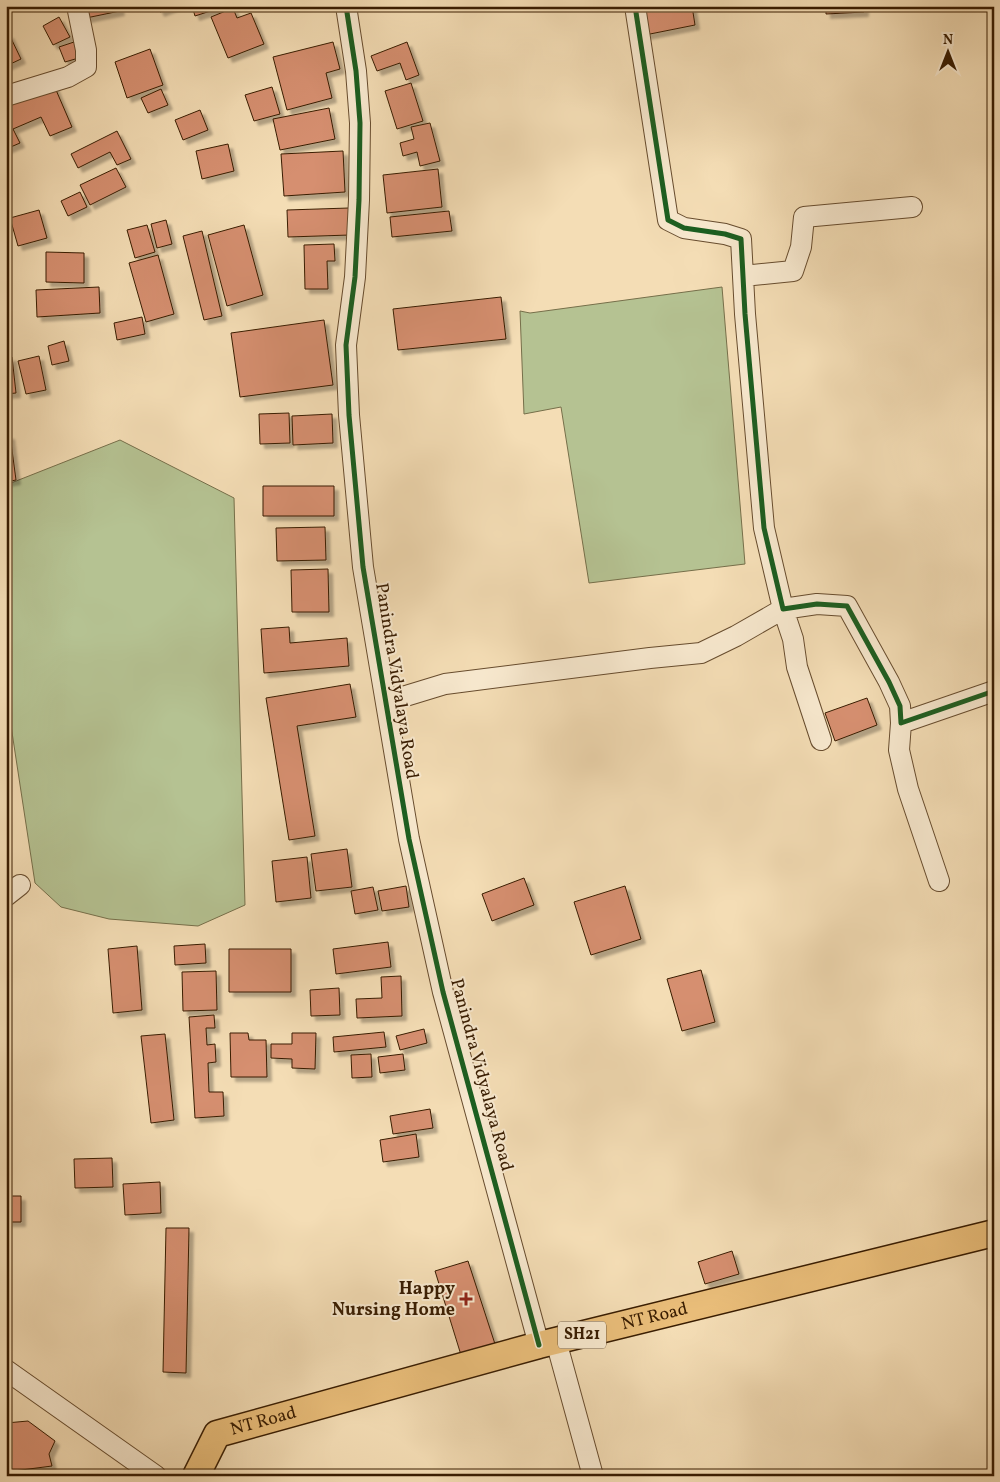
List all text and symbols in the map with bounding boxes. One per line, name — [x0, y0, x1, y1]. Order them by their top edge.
north arrow — [922, 28, 972, 78]
text: N — [943, 31, 953, 50]
street label: Panindra Vidyalaya Road — [368, 581, 424, 781]
street label: Panindra Vidyalaya Road — [443, 976, 519, 1174]
place label: Happy Nursing Home — [332, 1277, 455, 1323]
marker: Happy Nursing Home — [459, 1292, 473, 1306]
street label: NT Road — [619, 1296, 690, 1337]
road number: SH21 — [558, 1322, 606, 1348]
street label: NT Road — [227, 1400, 299, 1442]

